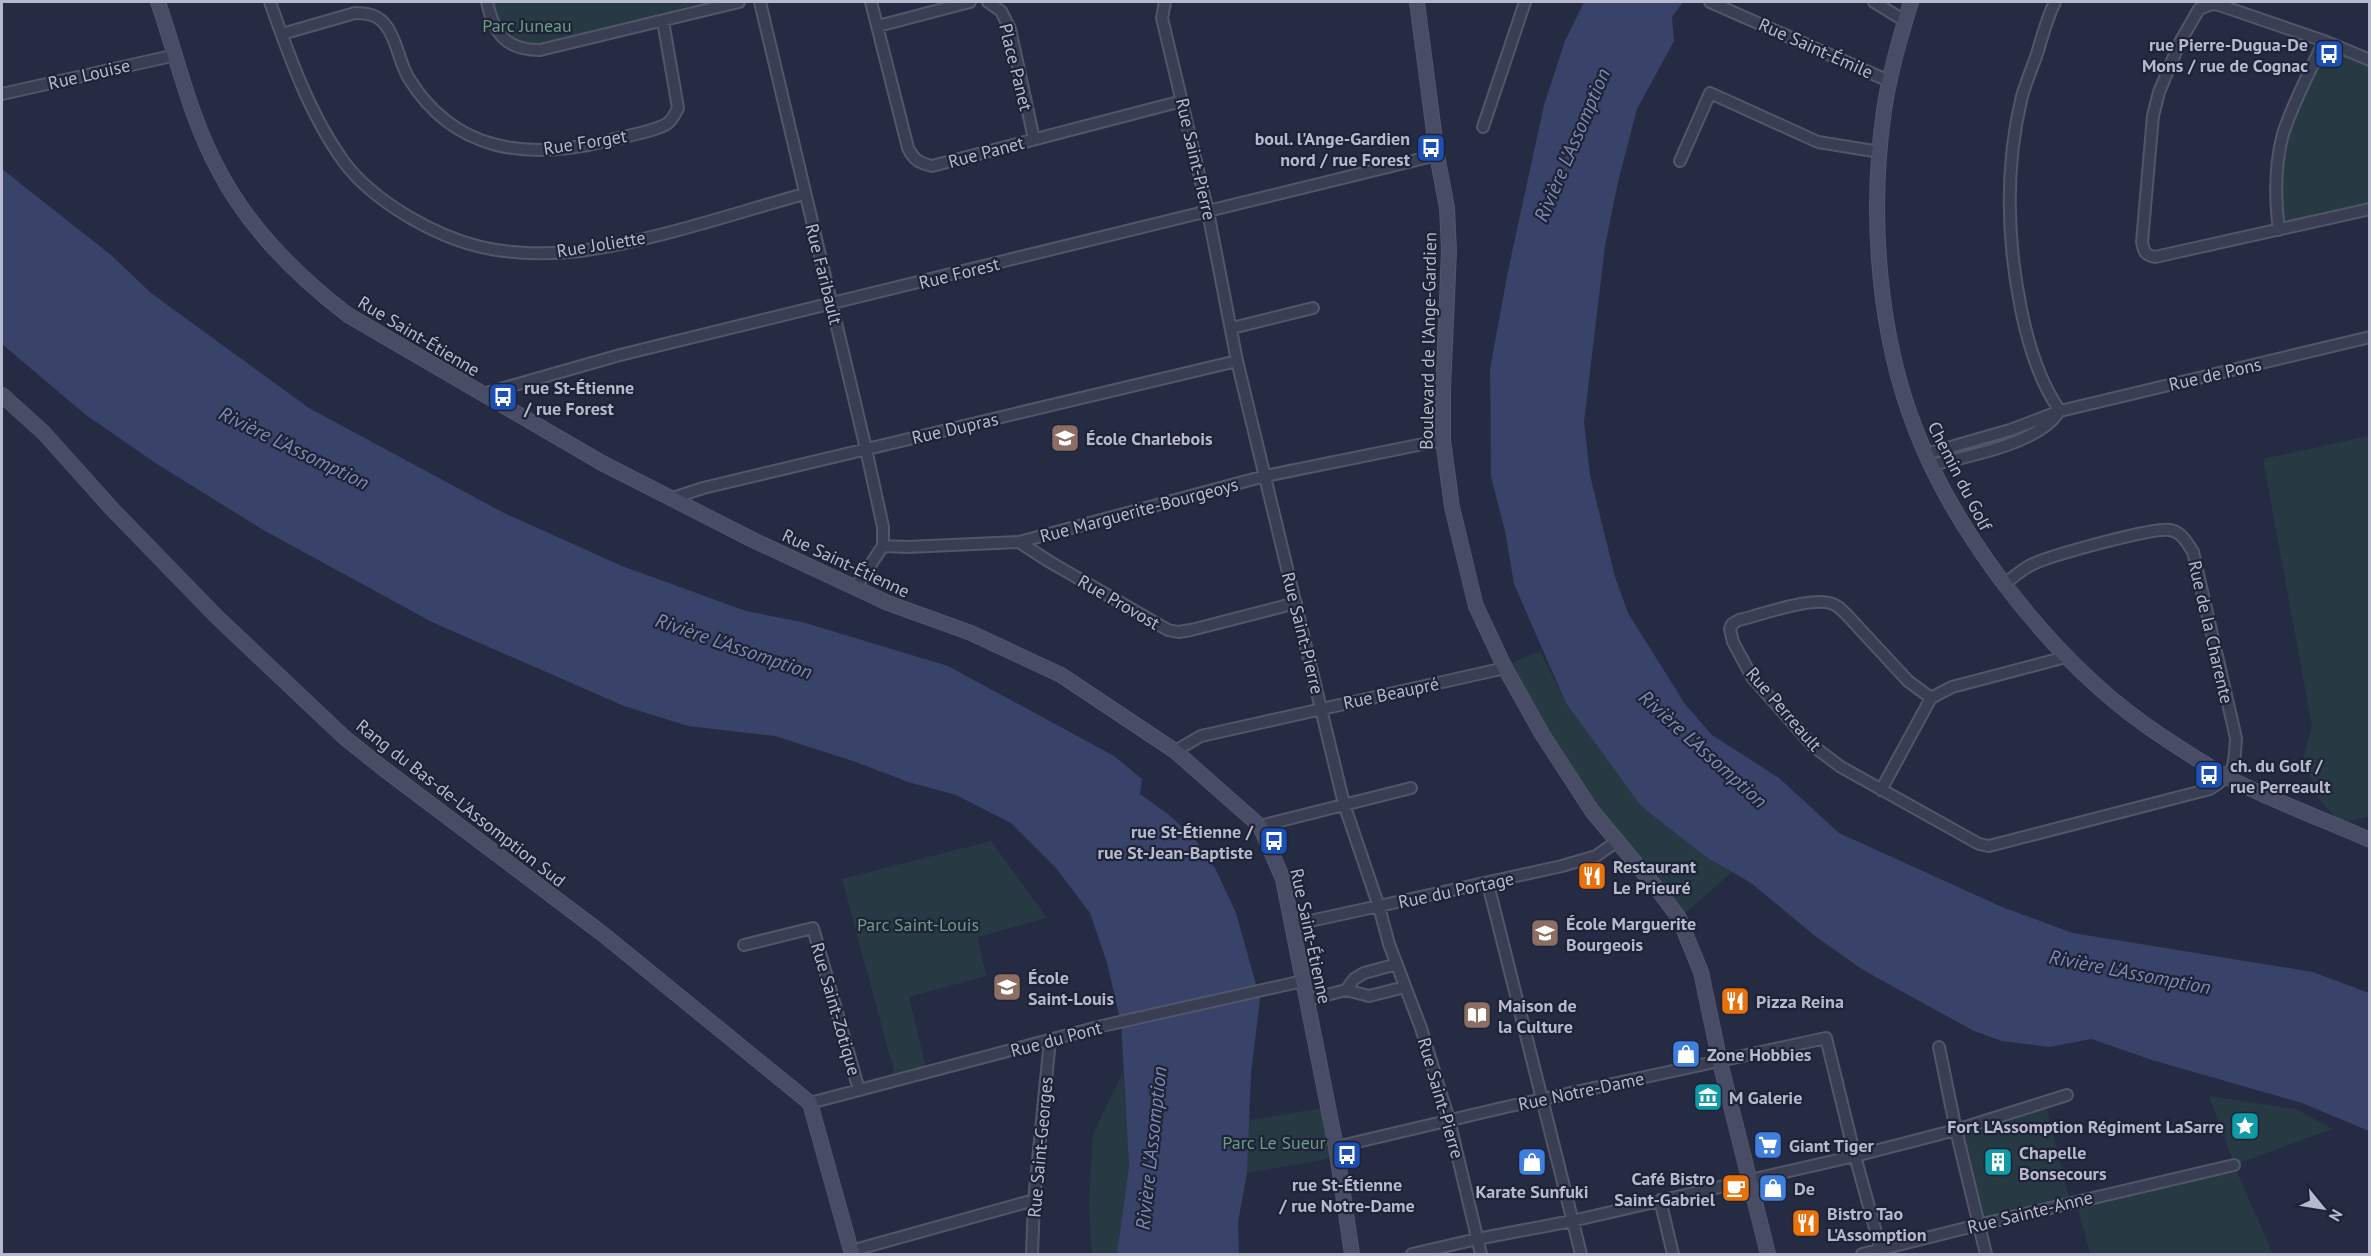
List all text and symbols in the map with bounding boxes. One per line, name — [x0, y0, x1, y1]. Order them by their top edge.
street label: Rue Saint-Émile — [1755, 13, 1877, 83]
park label: Parc Juneau — [482, 14, 572, 37]
street label: Place Panet — [994, 21, 1038, 113]
place label: rue Pierre-Dugua-De Mons / rue de Cognac — [2142, 33, 2308, 77]
bus stop icon: rue Pierre-Dugua-De Mons / rue de Cognac — [2313, 38, 2345, 70]
street label: Rue Louise — [46, 53, 132, 95]
water label: Rivière L'Assomption — [1528, 64, 1616, 226]
street label: Rue Saint-Pierre — [1171, 96, 1221, 222]
street label: Rue Forget — [542, 124, 628, 160]
place label: boul. l'Ange-Gardien nord / rue Forest — [1255, 127, 1411, 171]
street label: Rue Panet — [946, 131, 1026, 173]
bus stop icon: boul. l'Ange-Gardien nord / rue Forest — [1415, 132, 1447, 164]
street label: Rue Faribault — [800, 221, 848, 327]
street label: Rue Joliette — [555, 226, 647, 262]
street label: Boulevard de l'Ange-Gardien — [1415, 232, 1441, 450]
street label: Rue Forest — [916, 252, 1002, 294]
street label: Rue Saint-Étienne — [354, 291, 484, 381]
street label: Rue de Pons — [2166, 352, 2264, 396]
place label: rue St-Étienne / rue Forest — [523, 376, 634, 420]
bus stop icon: rue St-Étienne / rue Forest — [487, 381, 519, 413]
water label: Rivière L'Assomption — [215, 400, 373, 496]
street label: Rue Dupras — [910, 407, 1000, 449]
street label: Chemin du Golf — [1923, 418, 1998, 535]
school or university icon: École Charlebois — [1049, 422, 1081, 454]
place label: École Charlebois — [1086, 427, 1213, 450]
street label: Rue Marguerite-Bourgeoys — [1037, 472, 1241, 548]
street label: Rue Saint-Étienne — [779, 523, 913, 603]
street label: Rue de la Charente — [2183, 558, 2239, 706]
street label: Rue Provost — [1074, 569, 1164, 635]
street label: Rue Saint-Pierre — [1277, 570, 1329, 696]
water label: Rivière L'Assomption — [652, 607, 816, 685]
street label: Rue Perreault — [1741, 662, 1827, 756]
street label: Rue Beaupré — [1341, 672, 1441, 714]
water label: Rivière L'Assomption — [1633, 684, 1773, 814]
street label: Rang du Bas-de-L'Assomption Sud — [352, 714, 570, 892]
place label: ch. du Golf / rue Perreault — [2230, 754, 2331, 798]
bus stop icon: ch. du Golf / rue Perreault — [2193, 759, 2225, 791]
place label: rue St-Étienne / rue St-Jean-Baptiste — [1098, 820, 1254, 864]
bus stop icon: rue St-Étienne / rue St-Jean-Baptiste — [1258, 825, 1290, 857]
place label: Restaurant Le Prieuré — [1613, 855, 1697, 899]
restaurant icon: Restaurant Le Prieuré — [1576, 860, 1608, 892]
street label: Rue Saint-Étienne — [1285, 866, 1337, 1006]
street label: Rue du Portage — [1396, 866, 1516, 914]
place label: École Marguerite Bourgeois — [1566, 912, 1696, 956]
park label: Parc Saint-Louis — [857, 913, 979, 936]
school or university icon: École Marguerite Bourgeois — [1529, 917, 1561, 949]
street label: Rue Saint-Zotique — [806, 940, 866, 1078]
water label: Rivière L'Assomption — [2047, 944, 2213, 1000]
place label: École Saint-Louis — [1028, 966, 1114, 1010]
school or university icon: École Saint-Louis — [991, 971, 1023, 1003]
restaurant icon: Pizza Reina — [1719, 985, 1751, 1017]
place label: Pizza Reina — [1756, 990, 1844, 1013]
place label: Maison de la Culture — [1498, 994, 1577, 1038]
library icon: Maison de la Culture — [1461, 999, 1493, 1031]
street label: Rue du Pont — [1008, 1016, 1104, 1062]
street label: Rue Saint-Pierre — [1413, 1035, 1469, 1161]
shop icon: Zone Hobbies — [1670, 1038, 1702, 1070]
place label: Zone Hobbies — [1707, 1043, 1812, 1066]
water label: Rivière L'Assomption — [1129, 1065, 1173, 1231]
street label: Rue Notre-Dame — [1516, 1066, 1646, 1116]
street label: Rue Saint-Georges — [1022, 1076, 1058, 1218]
museum icon: M Galerie — [1692, 1081, 1724, 1113]
place label: M Galerie — [1729, 1086, 1802, 1109]
place icon: Fort L'Assomption Régiment LaSarre — [2229, 1110, 2261, 1142]
place label: Fort L'Assomption Régiment LaSarre — [1947, 1115, 2224, 1138]
supermarket icon: Giant Tiger — [1752, 1129, 1784, 1161]
park label: Parc Le Sueur — [1222, 1131, 1326, 1154]
place label: Giant Tiger — [1789, 1134, 1875, 1157]
bus stop icon: rue St-Étienne / rue Notre-Dame — [1331, 1139, 1363, 1171]
place label: Chapelle Bonsecours — [2019, 1141, 2107, 1185]
shop icon: Karate Sunfuki — [1516, 1146, 1548, 1178]
building icon: Chapelle Bonsecours — [1982, 1146, 2014, 1178]
place label: Café Bistro Saint-Gabriel — [1614, 1167, 1716, 1211]
cafe icon: Café Bistro Saint-Gabriel — [1720, 1172, 1752, 1204]
shop icon: De — [1757, 1172, 1789, 1204]
place label: rue St-Étienne / rue Notre-Dame — [1278, 1173, 1415, 1217]
place label: De — [1794, 1177, 1815, 1200]
north arrow — [2293, 1178, 2353, 1238]
place label: Karate Sunfuki — [1475, 1180, 1589, 1203]
street label: Rue Sainte-Anne — [1965, 1185, 2095, 1239]
place label: Bistro Tao L'Assomption — [1827, 1202, 1927, 1246]
text: N — [2325, 1206, 2347, 1225]
restaurant icon: Bistro Tao L'Assomption — [1790, 1207, 1822, 1239]

